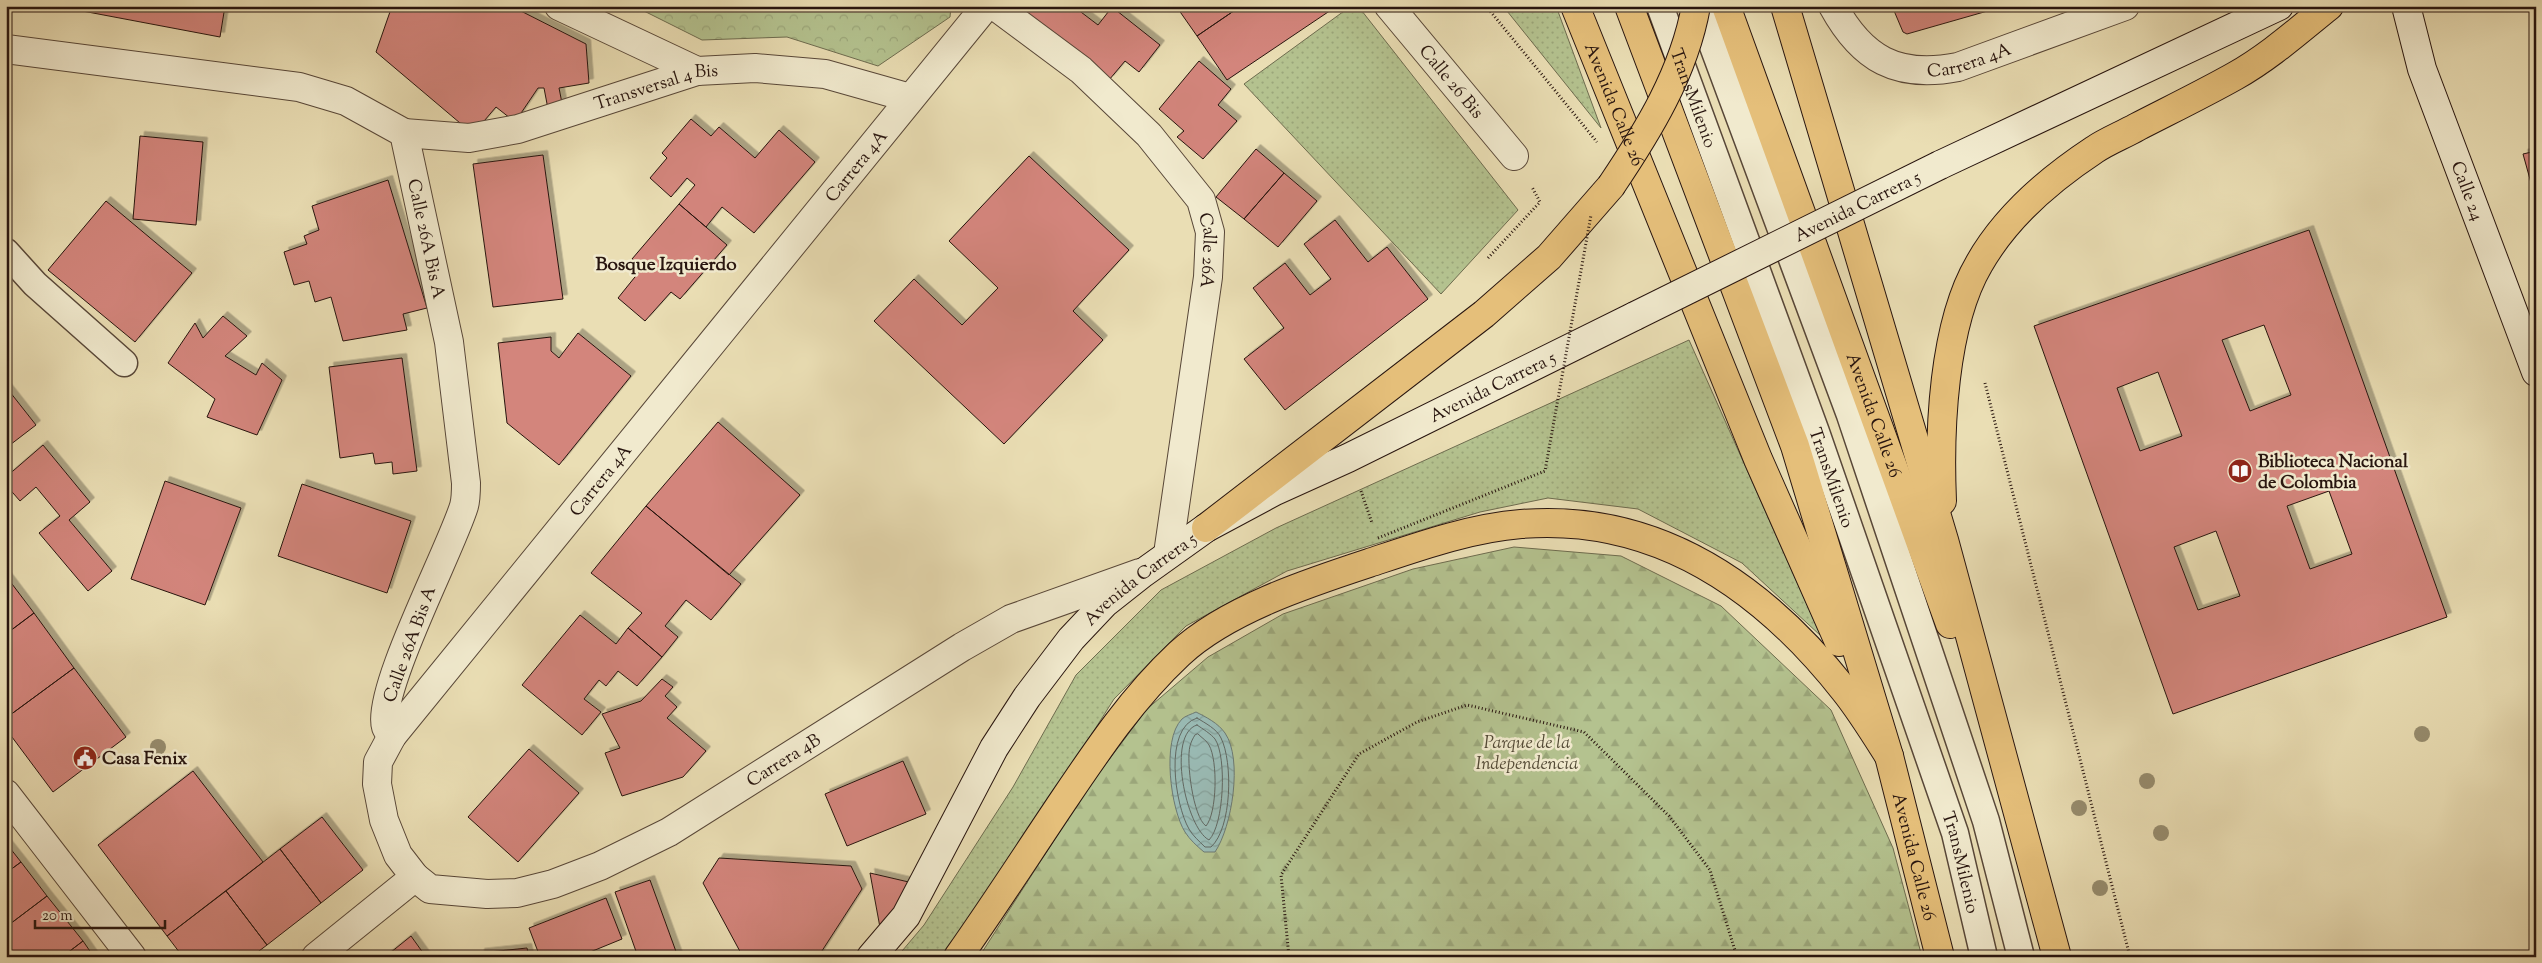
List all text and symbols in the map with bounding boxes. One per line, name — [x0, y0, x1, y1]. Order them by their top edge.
street label: Carrera 4A — [1926, 37, 2016, 86]
street label: Avenida Calle 26 — [1576, 39, 1649, 171]
street label: Calle 26 Bis — [1412, 40, 1489, 125]
street label: TransMilenio — [1662, 45, 1722, 152]
street label: Transversal 4 Bis — [591, 59, 719, 118]
street label: Carrera 4A — [820, 125, 895, 209]
street label: Calle 24 — [2443, 158, 2489, 225]
street label: Avenida Carrera 5 — [1790, 165, 1926, 250]
street label: Calle 26A Bis A — [399, 177, 450, 302]
street label: Calle 26A — [1190, 210, 1221, 290]
district label: Bosque Izquierdo — [595, 252, 737, 279]
street label: Avenida Carrera 5 — [1426, 346, 1561, 431]
street label: Avenida Calle 26 — [1838, 350, 1907, 482]
street label: TransMilenio — [1801, 425, 1859, 532]
street label: Carrera 4A — [564, 439, 640, 523]
place label: Biblioteca Nacional de Colombia — [2258, 450, 2409, 497]
library icon: Biblioteca Nacional de Colombia — [2227, 458, 2253, 484]
street label: Avenida Carrera 5 — [1079, 527, 1203, 633]
street label: Calle 26A Bis A — [378, 583, 444, 706]
street label: Carrera 4B — [742, 728, 827, 795]
park label: Parque de la Independencia — [1476, 731, 1578, 778]
public building icon: Casa Fenix — [72, 745, 98, 771]
place label: Casa Fenix — [102, 747, 188, 773]
street label: Avenida Calle 26 — [1884, 790, 1941, 924]
street label: TransMilenio — [1934, 808, 1984, 916]
scale bar — [35, 898, 165, 930]
text: 20 m — [42, 906, 73, 927]

